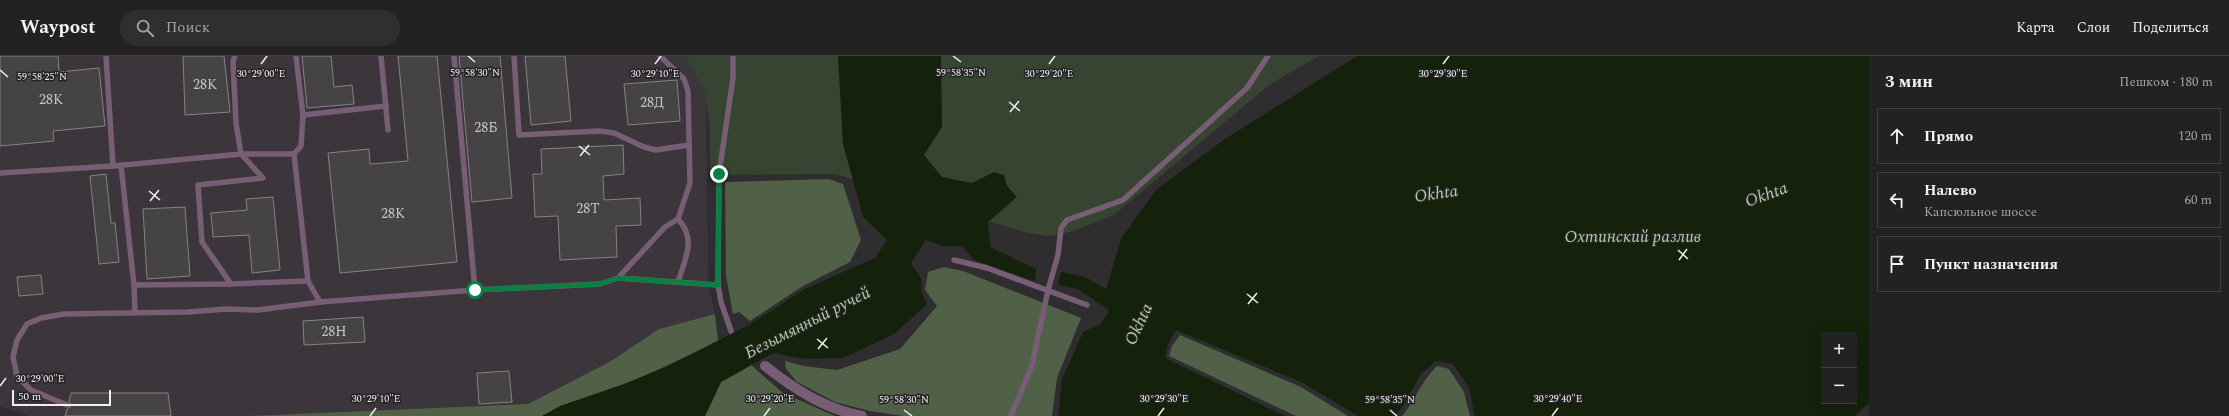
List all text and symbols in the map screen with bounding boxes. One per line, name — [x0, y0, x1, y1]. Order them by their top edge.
search box — [120, 10, 400, 46]
text: Waypost — [20, 13, 96, 42]
text: Поиск — [166, 16, 210, 39]
icon: search — [134, 17, 156, 39]
text: Карта — [2016, 17, 2055, 38]
text: Слои — [2077, 17, 2110, 38]
text: Поделиться — [2132, 17, 2209, 38]
text: 59°58'30"N — [450, 65, 500, 81]
text: 59°58'35"N — [936, 65, 986, 81]
text: 30°29'00"E — [237, 66, 285, 82]
text: 30°29'10"E — [631, 66, 679, 82]
text: 30°29'20"E — [1025, 66, 1073, 82]
text: 30°29'30"E — [1419, 66, 1467, 82]
text: 59°58'25"N — [17, 69, 67, 85]
text: 3 мин — [1885, 69, 1933, 95]
text: Пешком · 180 m — [2119, 72, 2213, 92]
house number: 28К — [193, 74, 217, 95]
house number: 28К — [39, 89, 63, 110]
house number: 28Д — [640, 92, 664, 113]
house number: 28Б — [474, 117, 498, 138]
icon: ahead — [1886, 125, 1908, 147]
text: Прямо — [1924, 125, 1973, 148]
text: 120 m — [2178, 126, 2212, 146]
route end — [710, 165, 728, 183]
water label: Okhta — [1741, 175, 1792, 215]
water label: Okhta — [1413, 178, 1460, 210]
text: Налево — [1924, 179, 1977, 202]
icon: left — [1886, 189, 1908, 211]
text: 60 m — [2185, 190, 2212, 210]
house number: 28Т — [576, 198, 600, 219]
text: Капсюльное шоссе — [1924, 202, 2037, 222]
house number: 28К — [381, 203, 405, 224]
water label: Охтинский разлив — [1564, 224, 1702, 250]
icon: arrive — [1886, 253, 1908, 275]
text: Пункт назначения — [1924, 253, 2058, 276]
water label: Безымянный ручей — [740, 280, 875, 366]
route start — [466, 281, 484, 299]
water label: Okhta — [1118, 299, 1160, 350]
house number: 28Н — [321, 321, 347, 342]
map controls — [1821, 332, 1857, 404]
button: + — [1821, 332, 1857, 368]
button: − — [1821, 368, 1857, 404]
text: 30°29'00"E — [16, 371, 64, 387]
scale bar — [12, 388, 111, 407]
text: 50 m — [18, 388, 41, 405]
text: 30°29'10"E — [352, 391, 400, 407]
text: 30°29'20"E — [746, 391, 794, 407]
text: 30°29'30"E — [1140, 391, 1188, 407]
text: 30°29'40"E — [1534, 391, 1582, 407]
text: 59°58'30"N — [879, 392, 929, 408]
text: 59°58'35"N — [1365, 392, 1415, 408]

